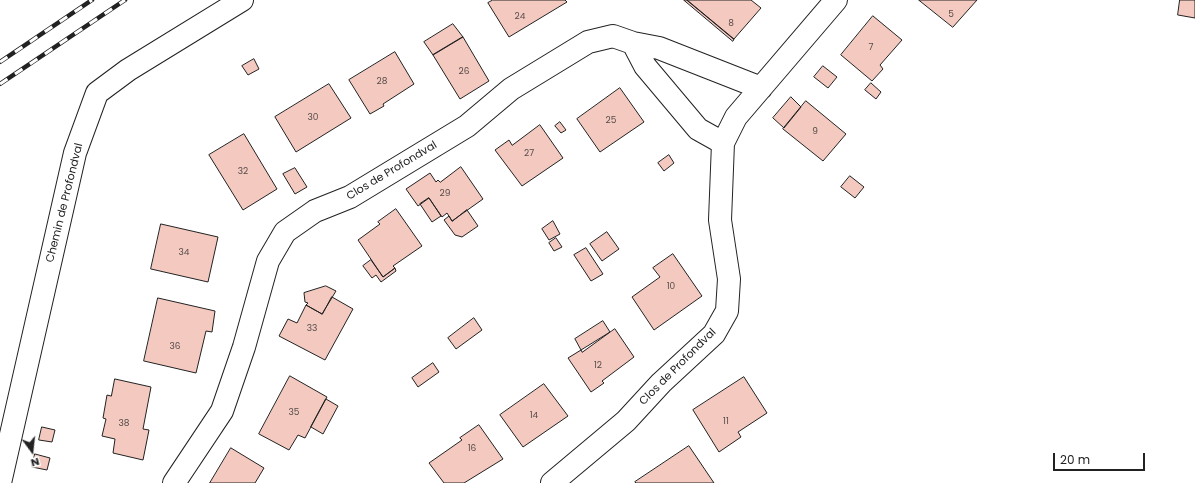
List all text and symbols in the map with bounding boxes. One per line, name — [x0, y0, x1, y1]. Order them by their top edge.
house number: 5 — [948, 10, 954, 20]
house number: 24 — [515, 12, 525, 22]
house number: 8 — [728, 19, 734, 29]
house number: 7 — [869, 43, 873, 53]
house number: 26 — [459, 67, 469, 77]
house number: 28 — [377, 77, 387, 87]
house number: 30 — [308, 113, 318, 123]
house number: 25 — [606, 116, 616, 126]
house number: 9 — [812, 127, 818, 137]
street label: Clos de Profondval — [344, 139, 440, 203]
street label: Chemin de Profondval — [44, 142, 86, 264]
house number: 27 — [524, 149, 534, 159]
house number: 32 — [238, 167, 248, 177]
house number: 29 — [440, 189, 450, 199]
house number: 34 — [179, 248, 189, 258]
house number: 10 — [667, 282, 675, 292]
house number: 33 — [307, 324, 317, 334]
street label: Clos de Profondval — [637, 326, 719, 408]
house number: 36 — [169, 342, 181, 352]
house number: 12 — [594, 361, 602, 371]
house number: 35 — [289, 408, 299, 418]
house number: 14 — [530, 411, 538, 421]
house number: 11 — [723, 417, 729, 427]
house number: 38 — [119, 419, 129, 429]
north arrow — [12, 431, 52, 471]
house number: 16 — [468, 444, 476, 454]
scale bar — [1055, 445, 1147, 471]
text: 20 m — [1060, 451, 1090, 468]
text: N — [29, 454, 41, 471]

